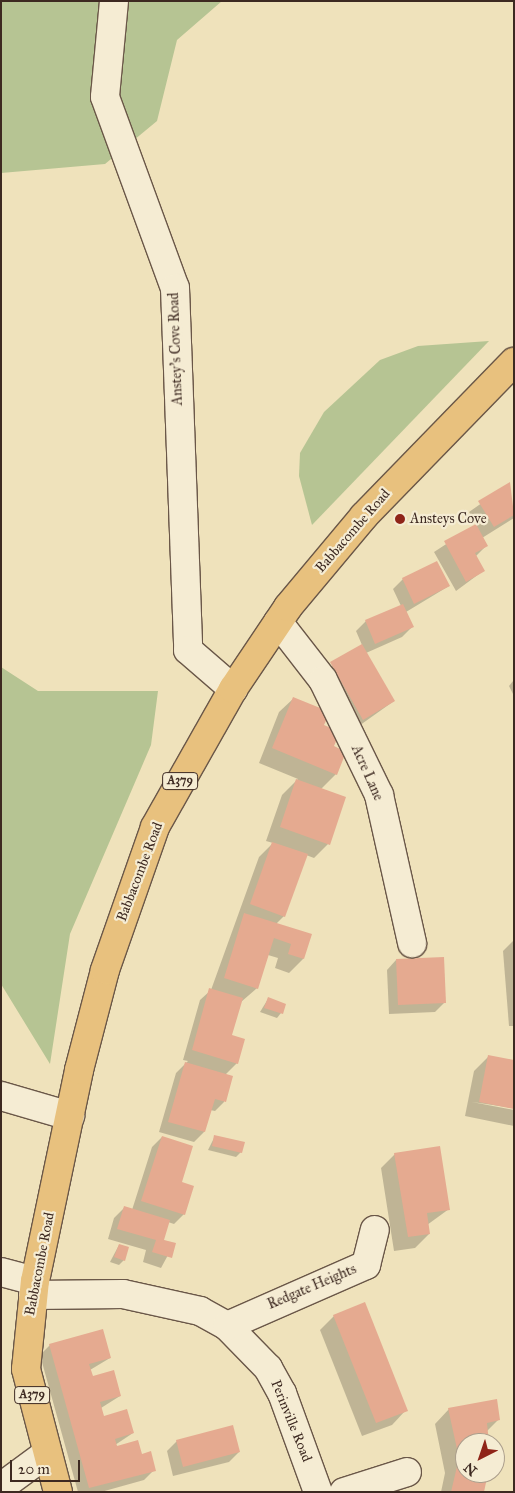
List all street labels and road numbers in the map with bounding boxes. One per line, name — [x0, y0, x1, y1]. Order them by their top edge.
street label: Anstey's Cove Road — [166, 292, 186, 406]
street label: Babbacombe Road — [312, 486, 394, 576]
street label: Acre Lane — [347, 743, 387, 803]
road number: A379 — [161, 771, 199, 790]
street label: Babbacombe Road — [113, 820, 167, 924]
street label: Babbacombe Road — [22, 1211, 58, 1317]
street label: Redgate Heights — [265, 1261, 359, 1313]
street label: Perinville Road — [267, 1378, 315, 1464]
road number: A379 — [13, 1386, 51, 1404]

